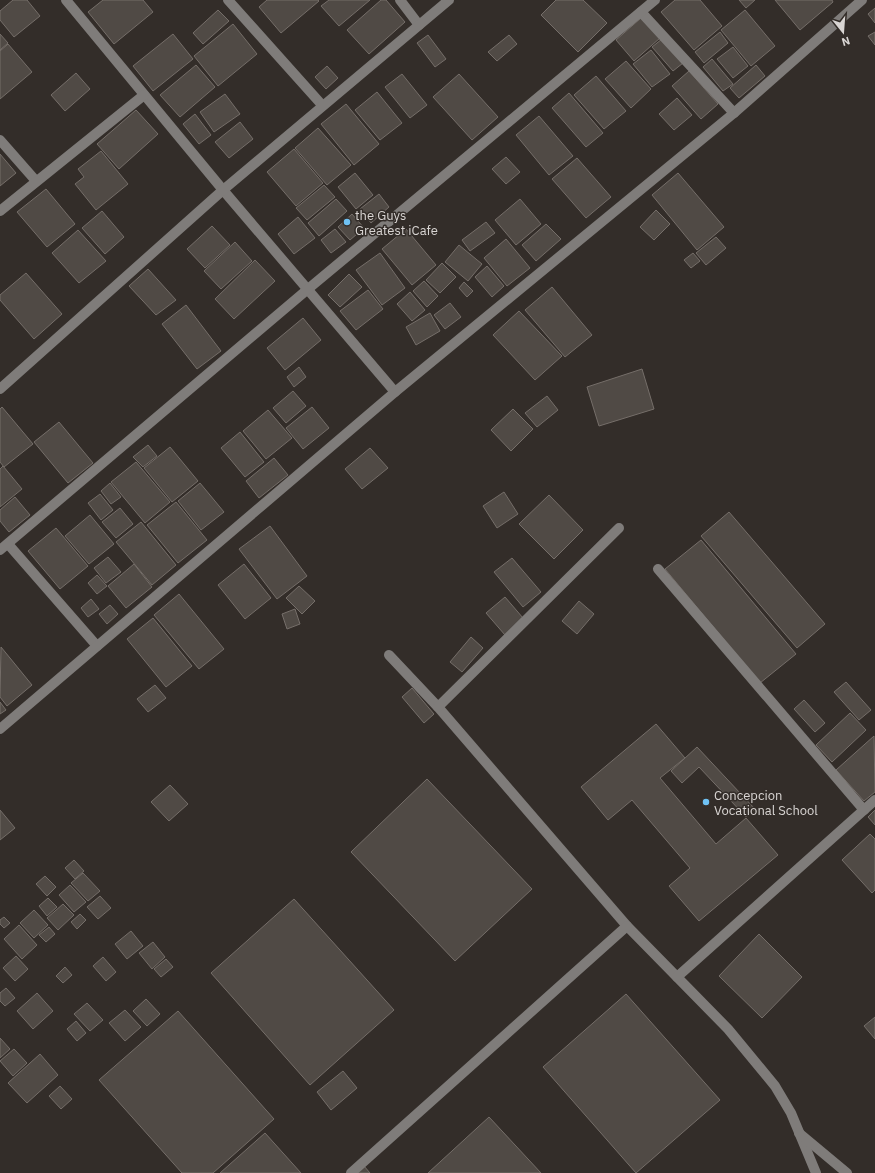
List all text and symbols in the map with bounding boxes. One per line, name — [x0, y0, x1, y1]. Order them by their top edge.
north arrow — [823, 12, 863, 52]
text: N — [840, 34, 852, 49]
place label: the Guys Greatest iCafe — [355, 207, 438, 239]
marker: the Guys Greatest iCafe — [342, 217, 352, 227]
place label: Concepcion Vocational School — [714, 787, 818, 819]
marker: Concepcion Vocational School — [701, 797, 711, 807]

